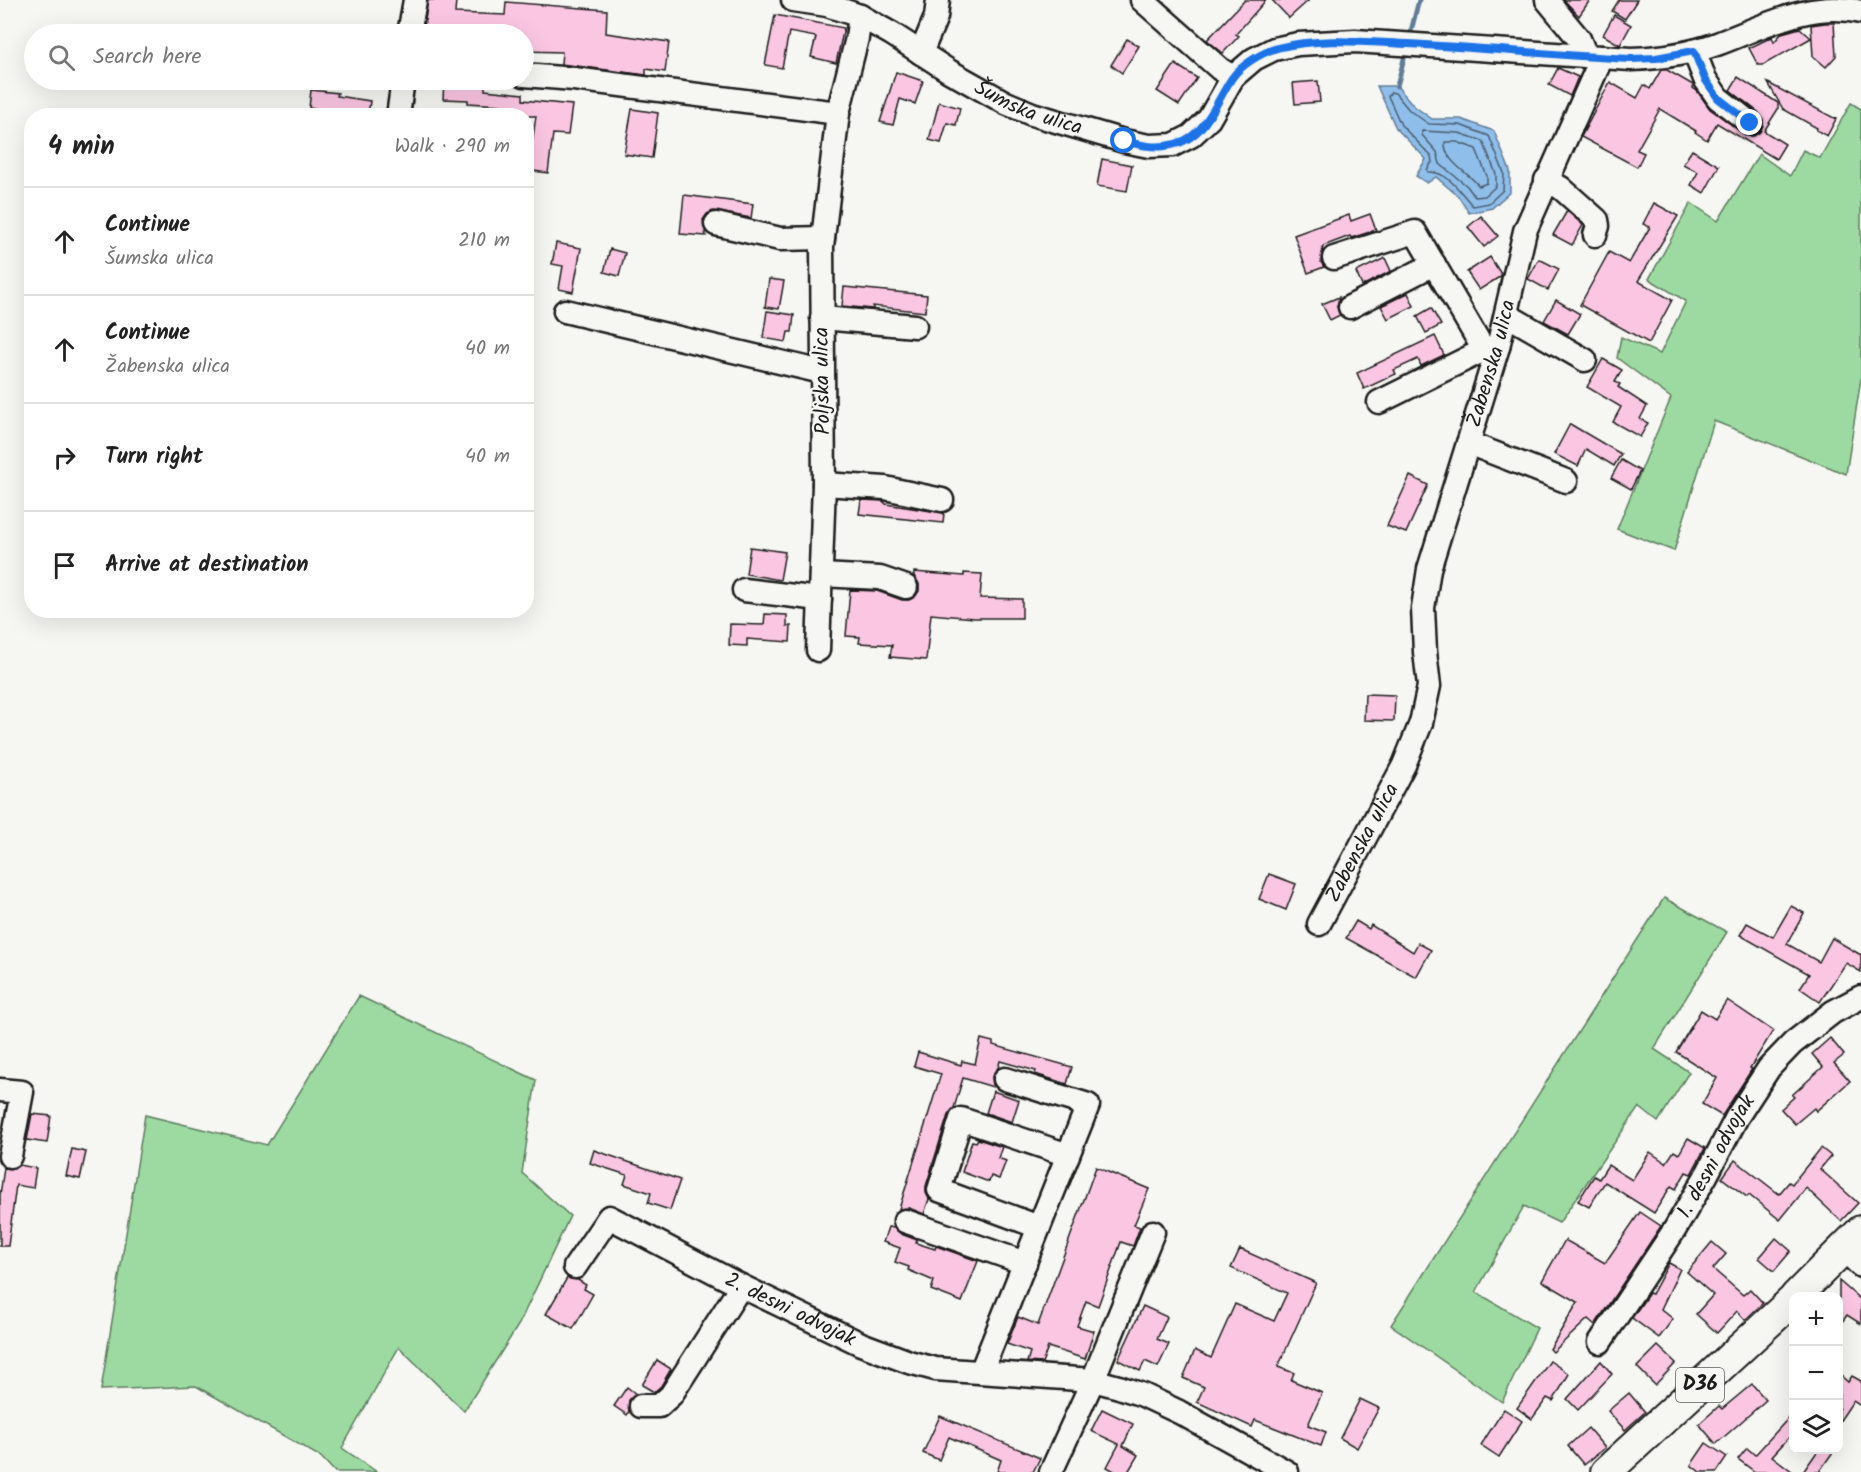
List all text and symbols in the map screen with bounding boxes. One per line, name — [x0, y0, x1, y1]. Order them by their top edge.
search box — [24, 24, 534, 90]
text: Search here — [93, 40, 201, 75]
icon: search — [45, 41, 78, 74]
street label: Šumska ulica — [968, 72, 1086, 144]
route end — [1736, 109, 1762, 135]
text: 4 min — [48, 126, 115, 168]
route start — [1110, 127, 1136, 153]
text: Walk · 290 m — [395, 131, 510, 163]
text: Continue — [105, 208, 190, 243]
icon: ahead — [48, 225, 81, 258]
text: 210 m — [458, 225, 510, 257]
text: Šumska ulica — [105, 243, 214, 275]
street label: Žabenska ulica — [1458, 297, 1525, 431]
text: Continue — [105, 316, 190, 351]
street label: Poljska ulica — [806, 327, 840, 435]
icon: ahead — [48, 333, 81, 366]
text: 40 m — [465, 333, 510, 365]
text: Žabenska ulica — [105, 351, 230, 383]
text: Turn right — [105, 440, 203, 475]
icon: right — [48, 441, 81, 474]
text: 40 m — [465, 441, 510, 473]
text: Arrive at destination — [105, 548, 308, 583]
icon: arrive — [48, 549, 81, 582]
street label: Žabenska ulica — [1317, 777, 1408, 908]
street label: 1. desni odvojak — [1668, 1088, 1764, 1224]
street label: 2. desni odvojak — [719, 1264, 862, 1356]
map controls — [1789, 1292, 1843, 1454]
button: + — [1789, 1292, 1843, 1346]
button: − — [1789, 1346, 1843, 1400]
road number: D36 — [1676, 1368, 1724, 1402]
button: layers — [1789, 1400, 1843, 1454]

